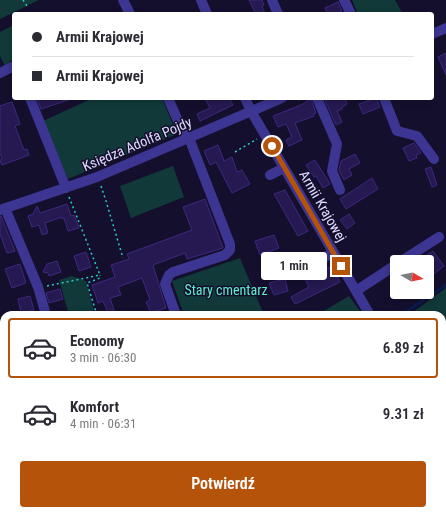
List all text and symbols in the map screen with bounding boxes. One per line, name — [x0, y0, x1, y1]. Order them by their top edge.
text: Armii Krajowej — [56, 28, 144, 46]
text: Armii Krajowej — [56, 67, 144, 85]
street label: Księdza Adolfa Pojdy — [80, 114, 194, 174]
route start — [263, 137, 281, 155]
street label: Armii Krajowej — [296, 167, 350, 245]
callout: 1 min — [261, 252, 327, 280]
north arrow — [390, 255, 434, 299]
map controls — [390, 255, 434, 299]
route end — [332, 257, 350, 275]
text: 1 min — [280, 258, 308, 273]
park label: Stary cmentarz — [184, 282, 268, 298]
icon: car — [22, 330, 58, 366]
text: Economy — [70, 332, 124, 350]
text: 6.89 zł — [383, 339, 424, 357]
text: 3 min · 06:30 — [70, 350, 136, 365]
icon: car — [22, 396, 58, 432]
text: Komfort — [70, 398, 119, 416]
text: 9.31 zł — [383, 405, 424, 423]
text: 4 min · 06:31 — [70, 416, 136, 431]
button: Potwierdź — [20, 461, 426, 507]

